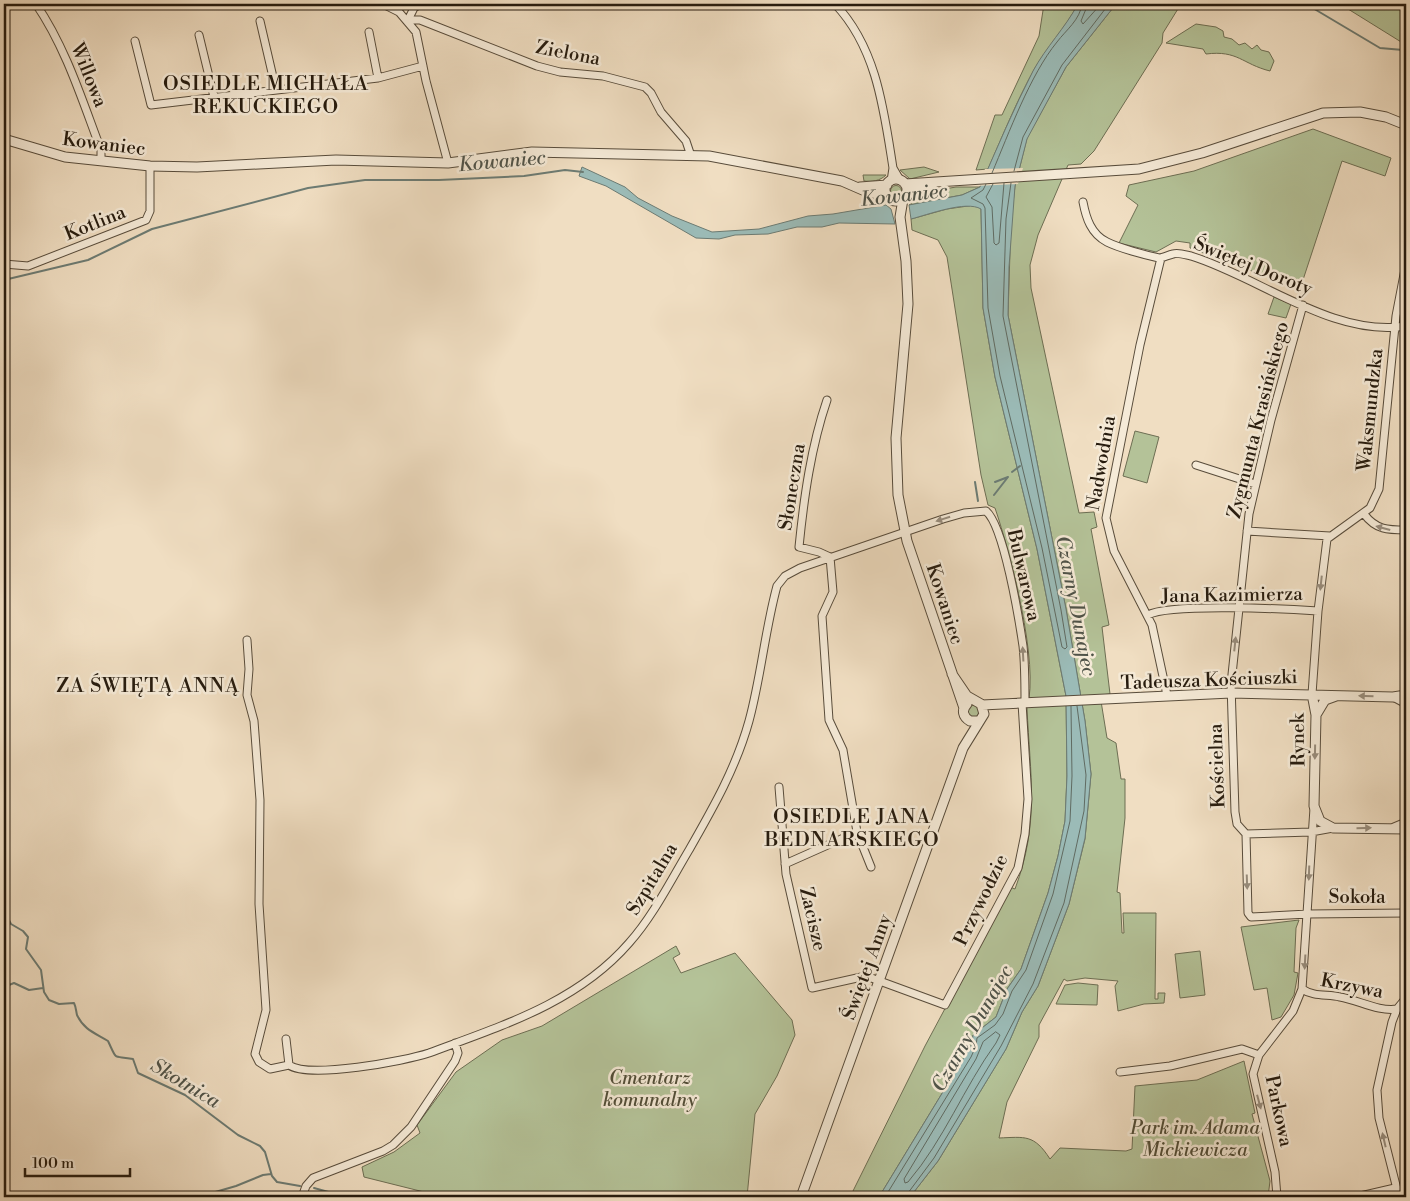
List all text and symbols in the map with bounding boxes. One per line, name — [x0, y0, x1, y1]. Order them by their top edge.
street label: Zielona — [534, 35, 603, 71]
street label: Willowa — [65, 38, 113, 111]
district label: OSIEDLE MICHAŁA REKUCKIEGO — [163, 72, 369, 120]
street label: Kowaniec — [61, 127, 147, 161]
water label: Kowaniec — [457, 146, 547, 178]
water label: Kowaniec — [859, 179, 949, 213]
street label: Kotlina — [61, 200, 130, 246]
street label: Świętej Doroty — [1190, 230, 1317, 301]
street label: Zygmunta Krasińskiego — [1222, 319, 1294, 521]
street label: Waksmundzka — [1352, 347, 1388, 474]
street label: Nadwodnia — [1081, 413, 1121, 512]
street label: Słoneczna — [773, 441, 811, 532]
one-way arrow — [935, 516, 950, 524]
one-way arrow — [1375, 524, 1390, 532]
street label: Bulwarowa — [1002, 526, 1046, 624]
water label: Czarny Dunajec — [1049, 534, 1101, 679]
street label: Kowaniec — [921, 561, 969, 647]
one-way arrow — [1317, 575, 1325, 591]
street label: Jana Kazimierza — [1160, 582, 1303, 608]
one-way arrow — [1231, 636, 1239, 652]
one-way arrow — [1019, 646, 1027, 662]
street label: Tadeusza Kościuszki — [1120, 665, 1298, 695]
district label: ZA ŚWIĘTĄ ANNĄ — [56, 673, 240, 699]
one-way arrow — [1358, 692, 1374, 700]
street label: Rynek — [1286, 712, 1310, 767]
street label: Kościelna — [1204, 723, 1230, 809]
one-way arrow — [1311, 745, 1319, 761]
district label: OSIEDLE JANA BEDNARSKIEGO — [763, 805, 940, 853]
one-way arrow — [1356, 823, 1372, 831]
street label: Szpitalna — [621, 838, 683, 920]
street label: Przywodzie — [949, 850, 1013, 950]
one-way arrow — [1305, 865, 1313, 881]
one-way arrow — [1243, 875, 1251, 891]
street label: Zacisze — [794, 885, 832, 953]
street label: Sokoła — [1328, 885, 1386, 909]
street label: Świętej Anny — [836, 910, 897, 1023]
one-way arrow — [1300, 955, 1308, 971]
water label: Czarny Dunajec — [927, 961, 1020, 1097]
street label: Krzywa — [1319, 968, 1386, 1004]
water label: Skotnica — [146, 1054, 225, 1115]
park label: Cmentarz komunalny — [603, 1066, 698, 1112]
street label: Parkowa — [1260, 1073, 1298, 1149]
one-way arrow — [1255, 1095, 1263, 1110]
park label: Park im. Adama Mickiewicza — [1129, 1116, 1260, 1162]
one-way arrow — [1380, 1133, 1388, 1148]
scale bar — [25, 1146, 130, 1178]
text: 100 m — [32, 1154, 74, 1173]

